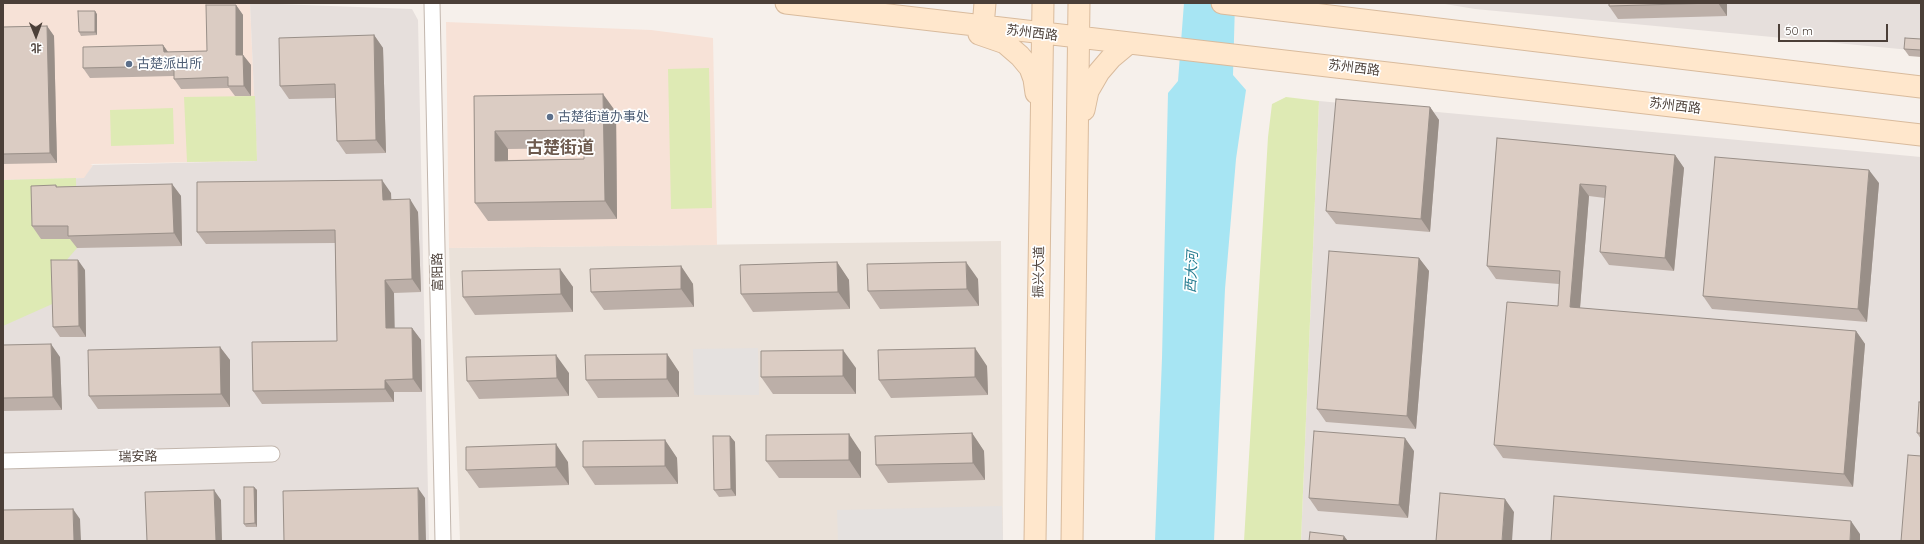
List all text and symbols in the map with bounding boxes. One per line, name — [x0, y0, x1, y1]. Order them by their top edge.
north arrow — [16, 16, 56, 56]
scale bar — [1780, 16, 1890, 42]
street label: 苏州西路 — [1005, 22, 1059, 44]
text: 50 m — [1785, 23, 1813, 38]
text: 北 — [31, 41, 42, 55]
place label: 古楚派出所 — [137, 56, 202, 72]
street label: 苏州西路 — [1327, 57, 1381, 79]
marker: 古楚派出所 — [124, 59, 134, 69]
street label: 苏州西路 — [1648, 95, 1702, 117]
place label: 古楚街道办事处 — [558, 109, 649, 125]
marker: 古楚街道办事处 — [545, 112, 555, 122]
district label: 古楚街道 — [526, 138, 594, 158]
street label: 振兴大道 — [1031, 246, 1047, 298]
water label: 西大河 — [1183, 251, 1201, 293]
street label: 富阳路 — [430, 252, 446, 292]
street label: 瑞安路 — [118, 449, 158, 465]

